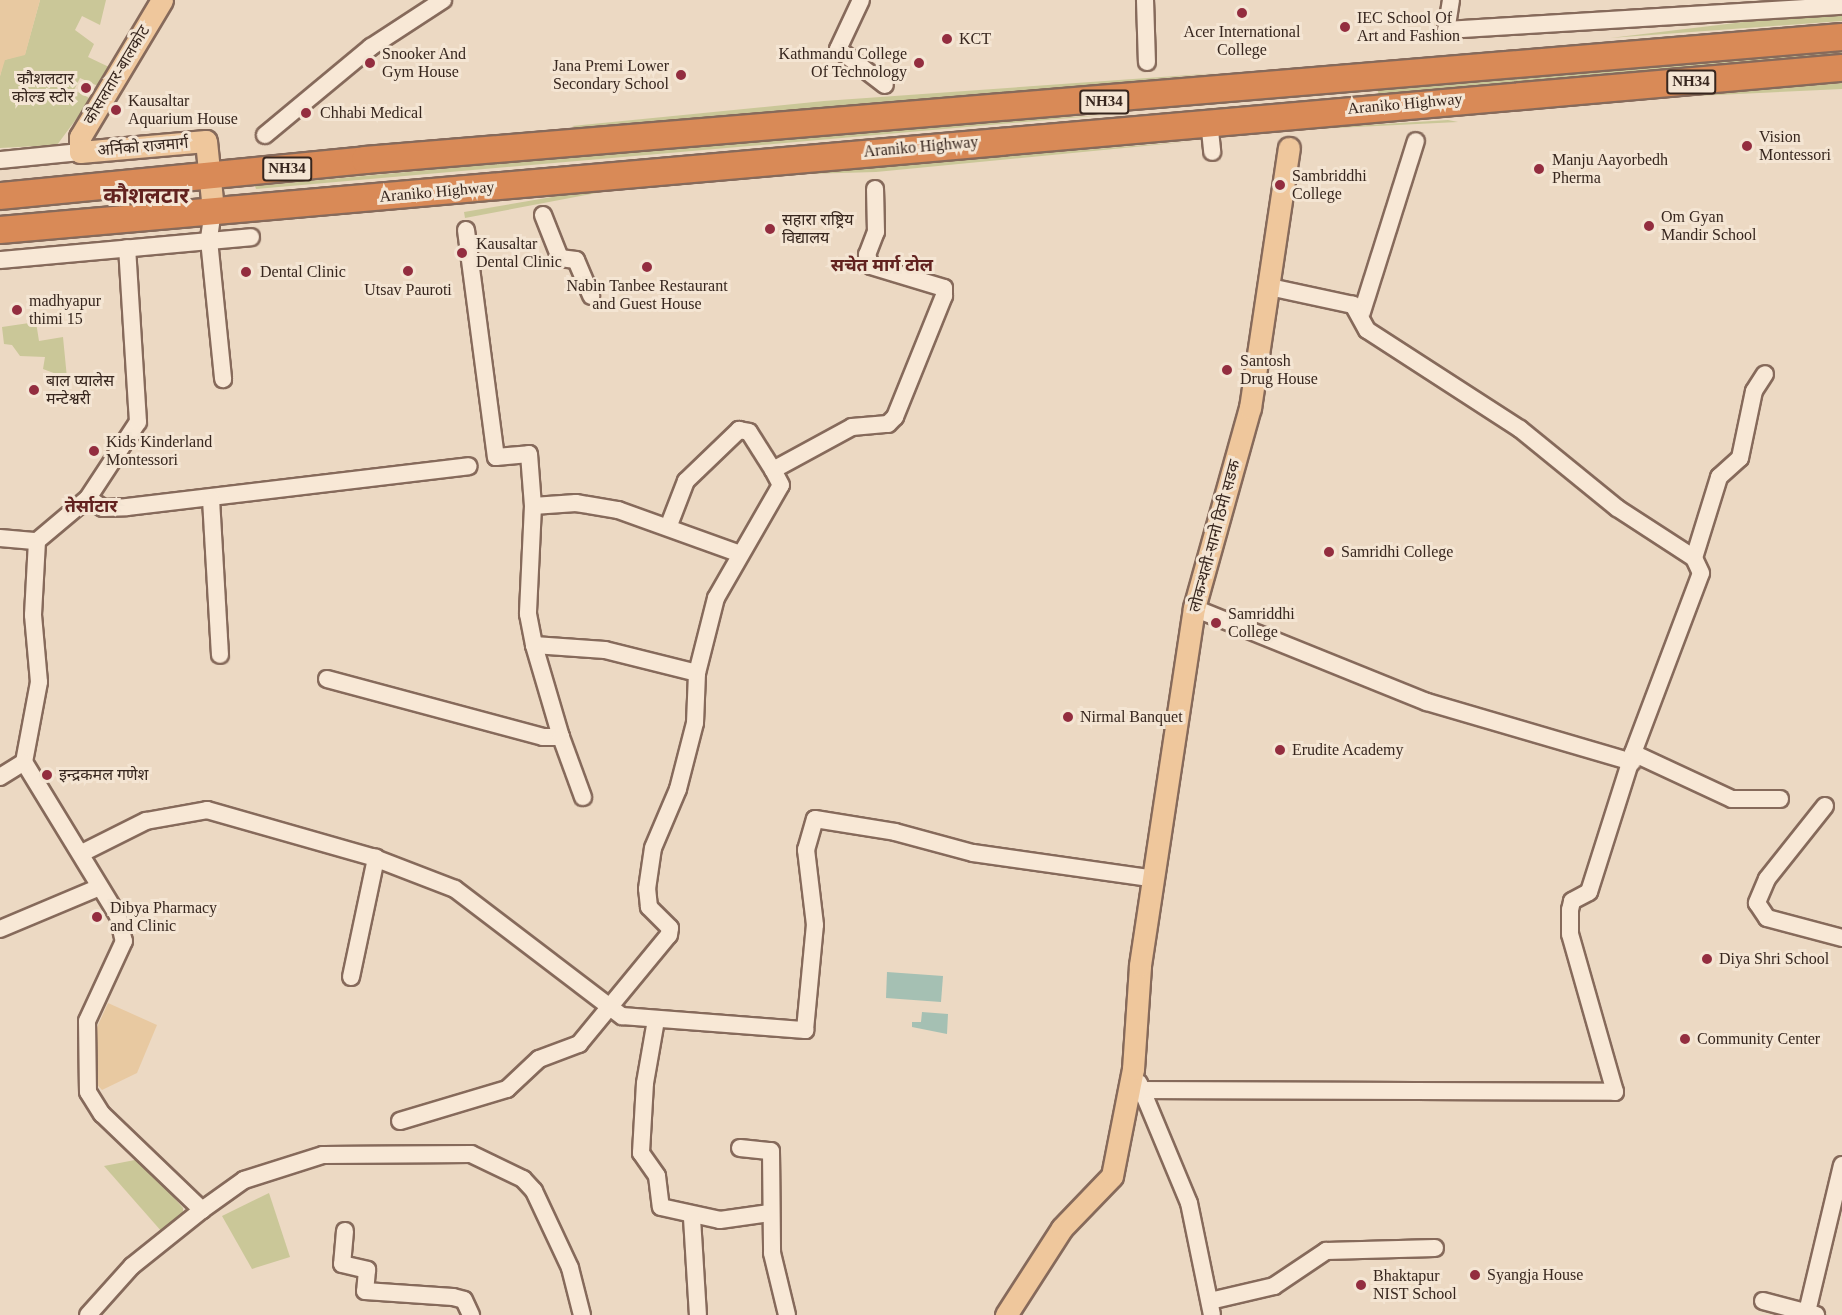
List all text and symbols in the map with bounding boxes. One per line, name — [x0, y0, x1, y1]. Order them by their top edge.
marker: Acer International College — [1235, 6, 1249, 20]
place label: IEC School Of Art and Fashion — [1357, 8, 1460, 46]
marker: IEC School Of Art and Fashion — [1338, 20, 1352, 34]
street label: कौसलतार-बालकोट — [80, 22, 154, 128]
place label: Acer International College — [1184, 22, 1300, 60]
place label: KCT — [959, 29, 991, 49]
marker: KCT — [940, 32, 954, 46]
place label: Snooker And Gym House — [382, 44, 467, 82]
place label: Kathmandu College Of Technology — [779, 44, 907, 82]
marker: Snooker And Gym House — [363, 56, 377, 70]
place label: Jana Premi Lower Secondary School — [553, 56, 669, 94]
marker: Kathmandu College Of Technology — [912, 56, 926, 70]
marker: Jana Premi Lower Secondary School — [674, 68, 688, 82]
place label: कौशलटार कोल्ड स्टोर — [12, 69, 74, 107]
road number: NH34 — [1666, 70, 1716, 94]
marker: कौशलटार कोल्ड स्टोर — [79, 81, 93, 95]
street label: Araniko Highway — [1347, 89, 1463, 119]
road number: NH34 — [1078, 90, 1130, 114]
place label: Kausaltar Aquarium House — [128, 91, 238, 129]
marker: Kausaltar Aquarium House — [109, 103, 123, 117]
place label: Chhabi Medical — [320, 103, 423, 123]
marker: Chhabi Medical — [297, 104, 315, 122]
place label: Vision Montessori — [1759, 127, 1831, 165]
street label: Araniko Highway — [863, 132, 979, 162]
street label: अर्निको राजमार्ग — [97, 133, 189, 161]
marker: Vision Montessori — [1740, 139, 1754, 153]
place label: Manju Aayorbedh Pherma — [1552, 150, 1669, 188]
road number: NH34 — [262, 157, 312, 181]
marker: Manju Aayorbedh Pherma — [1530, 160, 1548, 178]
place label: Sambriddhi College — [1292, 166, 1367, 204]
street label: Araniko Highway — [379, 177, 495, 207]
marker: Sambriddhi College — [1273, 178, 1287, 192]
district label: कौशलटार — [103, 183, 189, 209]
place label: Om Gyan Mandir School — [1661, 207, 1757, 245]
place label: सहारा राष्ट्रिय विद्यालय — [782, 210, 854, 248]
marker: Om Gyan Mandir School — [1642, 219, 1656, 233]
marker: सहारा राष्ट्रिय विद्यालय — [763, 222, 777, 236]
place label: Kausaltar Dental Clinic — [476, 234, 562, 272]
marker: Kausaltar Dental Clinic — [453, 244, 471, 262]
district label: सचेत मार्ग टोल — [831, 254, 933, 276]
marker: Nabin Tanbee Restaurant and Guest House — [640, 260, 654, 274]
place label: Dental Clinic — [260, 262, 346, 282]
marker: Dental Clinic — [237, 263, 255, 281]
marker: Utsav Pauroti — [401, 264, 415, 278]
place label: Nabin Tanbee Restaurant and Guest House — [566, 276, 728, 314]
place label: Utsav Pauroti — [364, 280, 452, 300]
place label: madhyapur thimi 15 — [29, 291, 101, 329]
marker: madhyapur thimi 15 — [10, 303, 24, 317]
place label: Santosh Drug House — [1240, 351, 1318, 389]
marker: Santosh Drug House — [1218, 361, 1236, 379]
place label: बाल प्यालेस मन्टेश्वरी — [46, 371, 114, 409]
marker: बाल प्यालेस मन्टेश्वरी — [27, 383, 41, 397]
place label: Kids Kinderland Montessori — [106, 432, 212, 470]
marker: Kids Kinderland Montessori — [87, 444, 101, 458]
street label: लोकन्थली-सानो ठिमी सडक — [1185, 458, 1245, 614]
district label: तेर्साटार — [65, 495, 117, 517]
place label: Samridhi College — [1341, 542, 1453, 562]
marker: Samridhi College — [1322, 545, 1336, 559]
place label: Samriddhi College — [1228, 604, 1295, 642]
marker: Samriddhi College — [1209, 616, 1223, 630]
place label: Nirmal Banquet — [1080, 707, 1183, 727]
marker: Nirmal Banquet — [1061, 710, 1075, 724]
place label: Erudite Academy — [1292, 740, 1404, 760]
marker: Erudite Academy — [1273, 743, 1287, 757]
place label: इन्द्रकमल गणेश — [59, 765, 148, 785]
marker: इन्द्रकमल गणेश — [40, 768, 54, 782]
place label: Dibya Pharmacy and Clinic — [110, 898, 217, 936]
marker: Dibya Pharmacy and Clinic — [88, 908, 106, 926]
place label: Diya Shri School — [1719, 949, 1829, 969]
marker: Diya Shri School — [1700, 952, 1714, 966]
place label: Community Center — [1697, 1029, 1820, 1049]
marker: Community Center — [1678, 1032, 1692, 1046]
place label: Syangja House — [1487, 1265, 1583, 1285]
place label: Bhaktapur NIST School — [1373, 1266, 1457, 1304]
marker: Syangja House — [1468, 1268, 1482, 1282]
marker: Bhaktapur NIST School — [1354, 1278, 1368, 1292]

